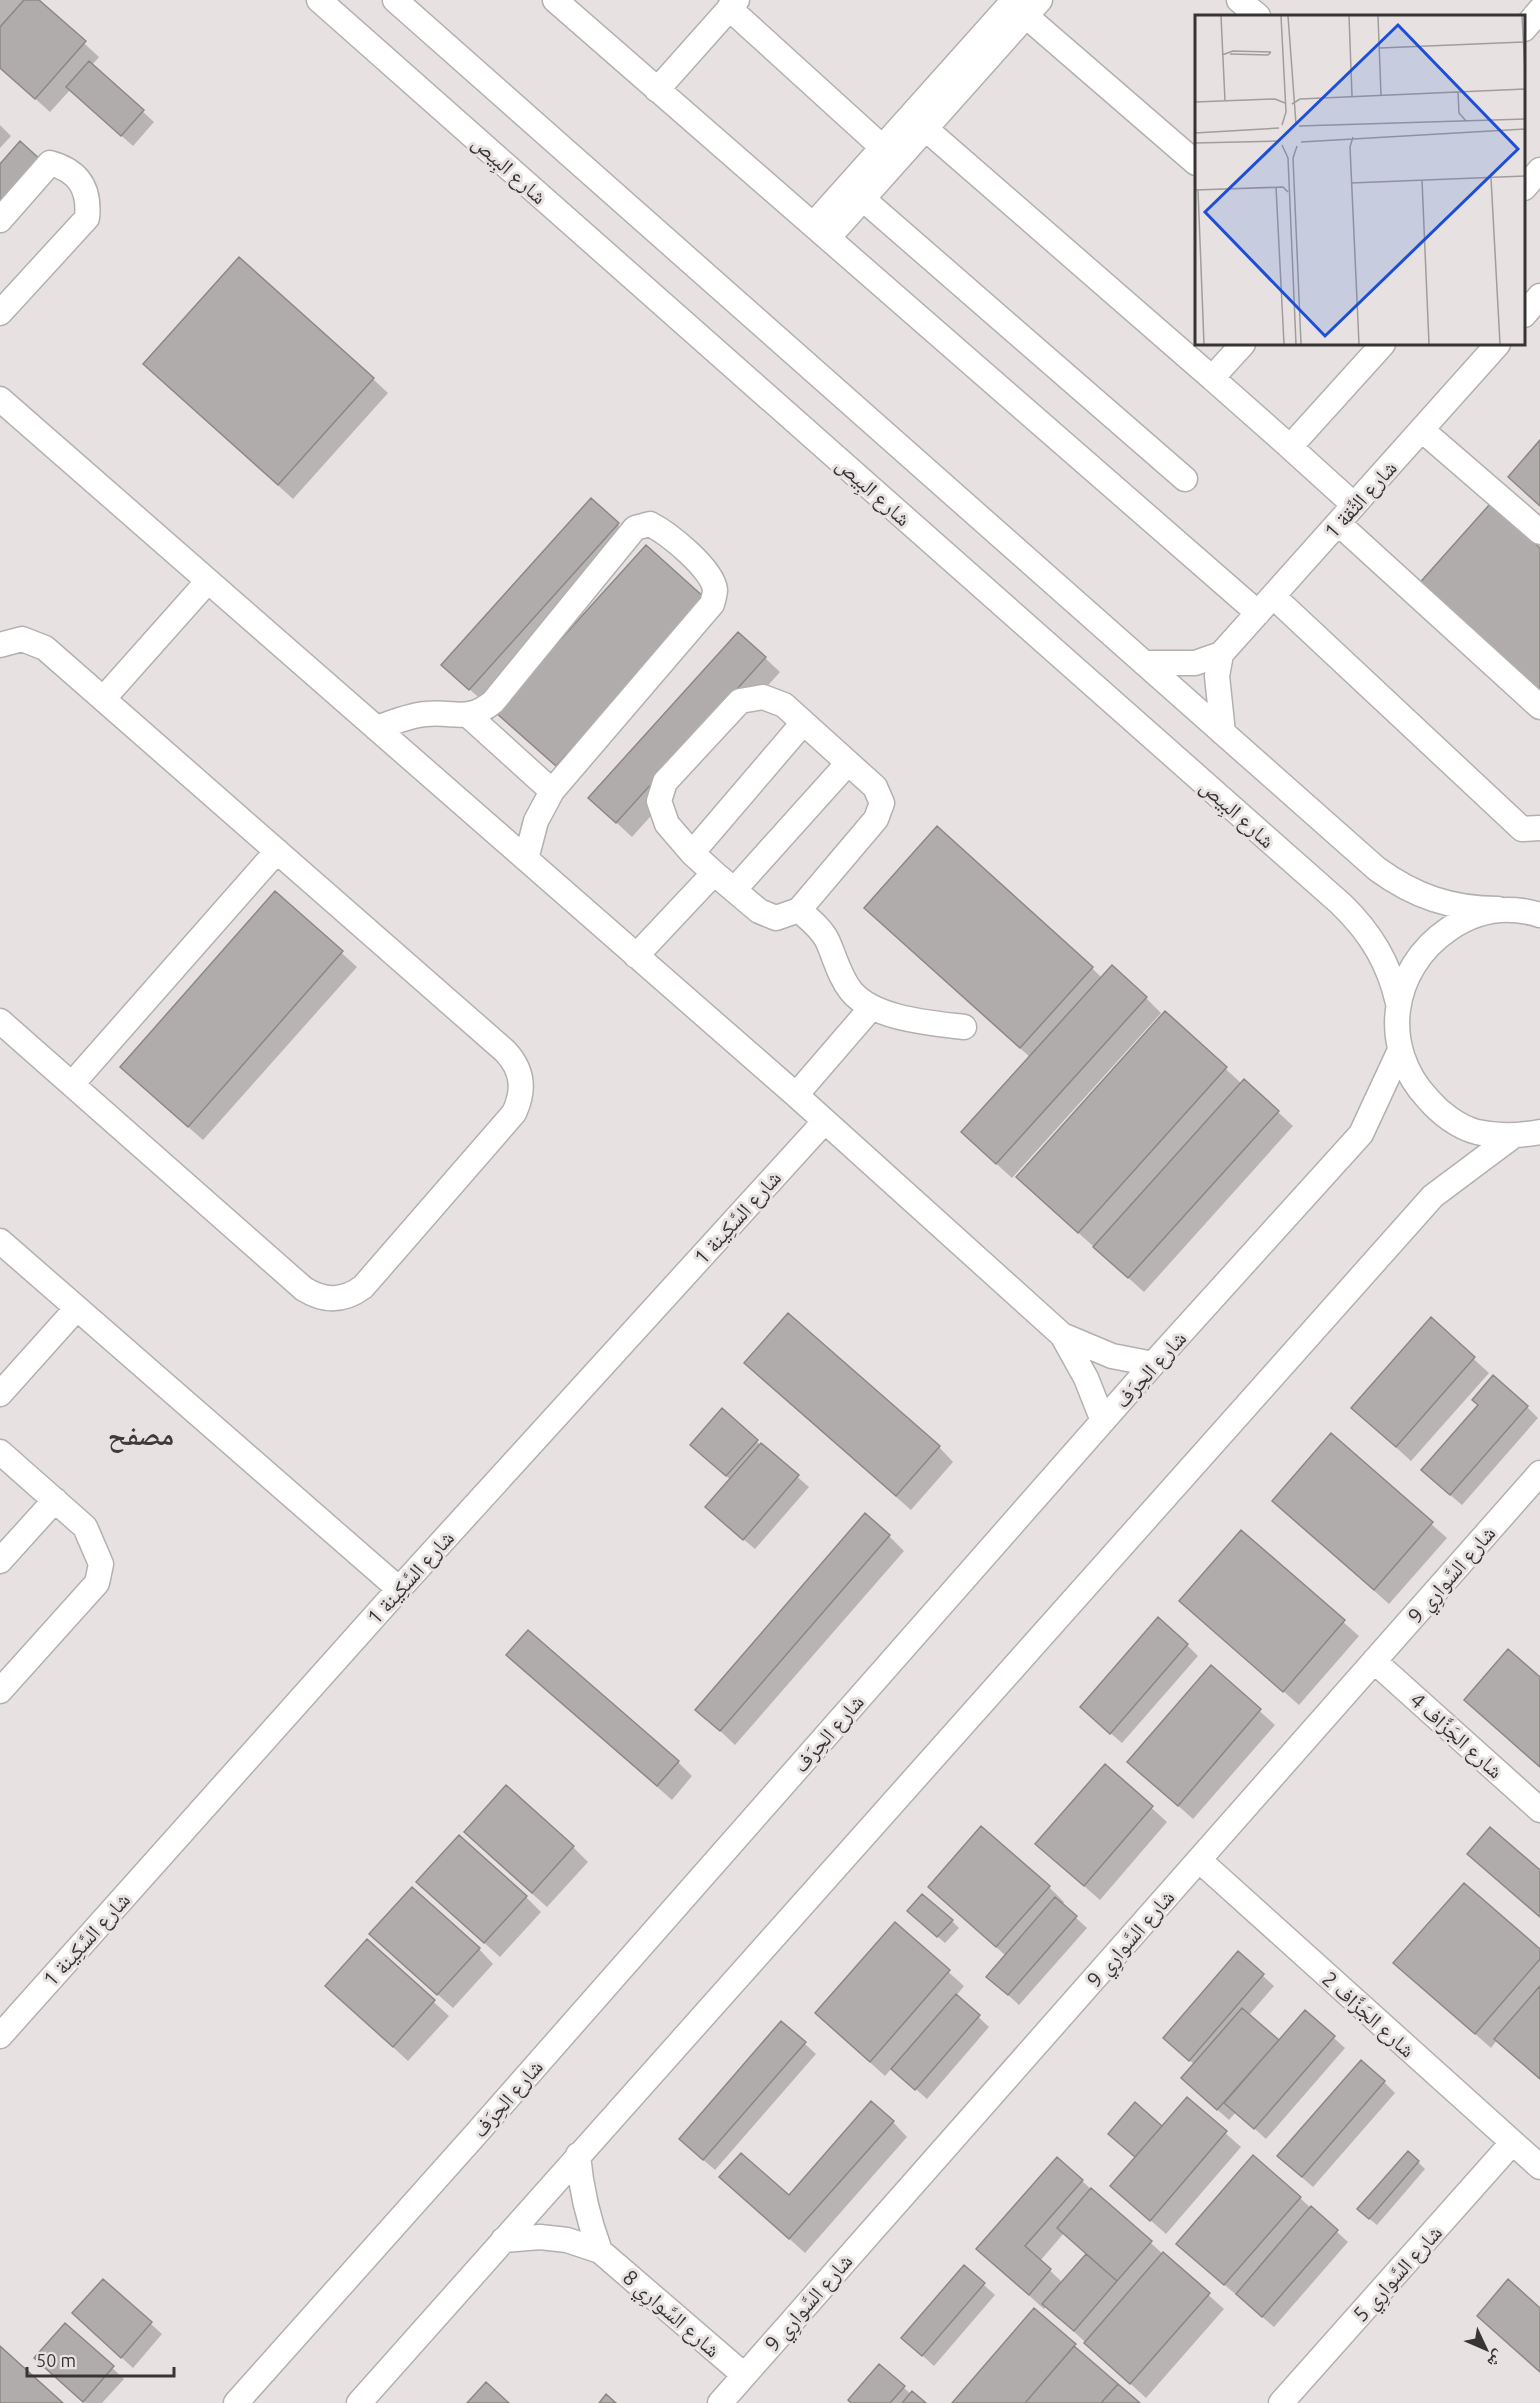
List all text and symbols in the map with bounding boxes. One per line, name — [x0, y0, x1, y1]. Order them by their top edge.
inset map — [1195, 15, 1525, 345]
street label: شارع البِيص — [465, 130, 552, 211]
street label: شارع البِيص — [829, 452, 916, 533]
street label: شارع الثِّقة 1 — [1319, 455, 1403, 544]
street label: شارع البِيص — [1193, 774, 1280, 855]
street label: شارع السَّكِينة 1 — [689, 1165, 787, 1270]
street label: شارع الحِرَف — [1109, 1326, 1192, 1413]
district label: مصفح — [108, 1420, 174, 1454]
street label: شارع السَّوارِي 9 — [1402, 1521, 1504, 1631]
street label: شارع السَّكِينة 1 — [362, 1525, 460, 1630]
street label: شارع الجَزَّاف 4 — [1404, 1687, 1508, 1784]
street label: شارع الحِرَف — [788, 1689, 870, 1778]
street label: شارع السَّوارِي 9 — [1081, 1885, 1183, 1995]
street label: شارع السَّكِينة 1 — [38, 1887, 136, 1992]
street label: شارع الجَزَّاف 2 — [1316, 1966, 1420, 2063]
street label: شارع الحِرَف — [467, 2054, 549, 2143]
street label: شارع السَّوارِي 5 — [1348, 2220, 1450, 2329]
street label: شارع السَّوارِي 9 — [759, 2249, 861, 2359]
street label: شارع السَّوارِي 8 — [615, 2264, 725, 2366]
north arrow — [1456, 2319, 1516, 2379]
scale bar — [27, 2340, 174, 2378]
text: ش — [1484, 2346, 1509, 2372]
text: 50 m — [36, 2350, 76, 2370]

